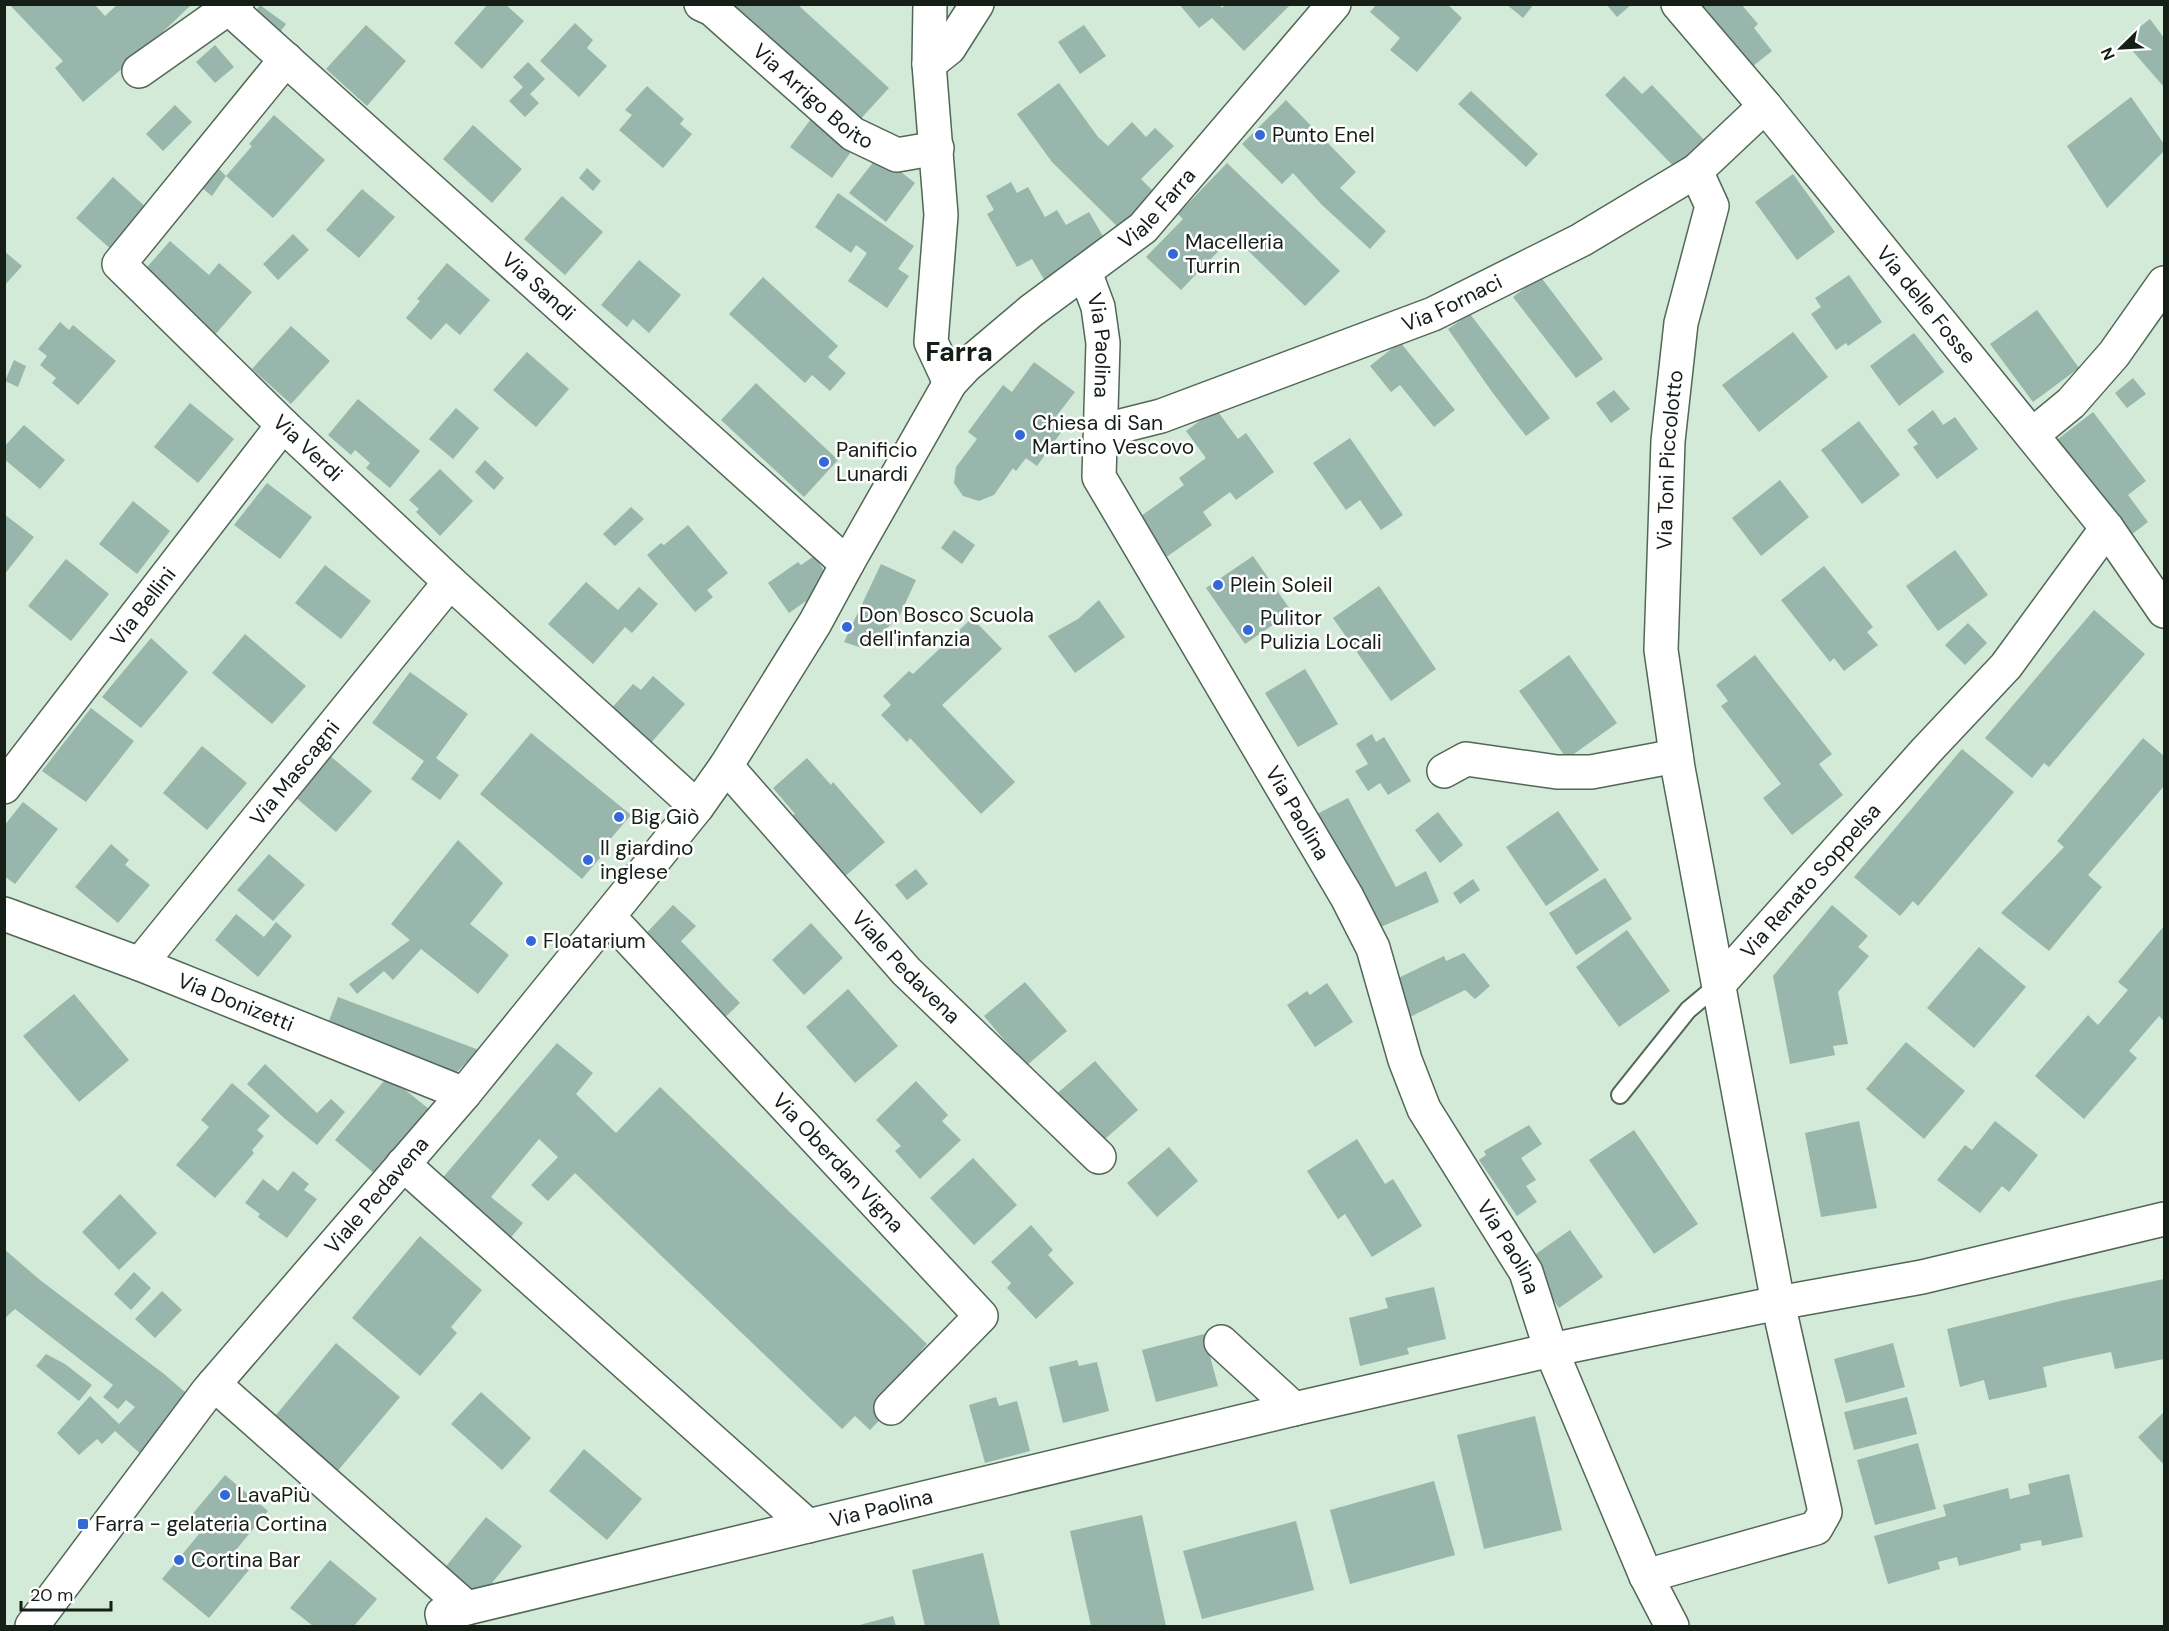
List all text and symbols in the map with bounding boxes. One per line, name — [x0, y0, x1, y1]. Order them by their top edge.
north arrow — [2091, 18, 2151, 78]
street label: Via Arrigo Boito — [747, 37, 878, 156]
text: N — [2096, 44, 2120, 63]
place label: Punto Enel — [1272, 121, 1375, 149]
marker: Punto Enel — [1253, 128, 1267, 142]
street label: Viale Farra — [1113, 162, 1202, 255]
place label: Macelleria Turrin — [1185, 228, 1284, 280]
street label: Via delle Fosse — [1870, 240, 1983, 370]
street label: Via Sandi — [496, 246, 581, 327]
marker: Macelleria Turrin — [1166, 247, 1180, 261]
street label: Via Fornaci — [1398, 268, 1507, 338]
street label: Via Paolina — [1080, 289, 1117, 398]
district label: Farra — [925, 334, 993, 369]
street label: Via Toni Piccolotto — [1650, 369, 1690, 550]
street label: Via Verdi — [266, 408, 349, 488]
place label: Chiesa di San Martino Vescovo — [1032, 409, 1194, 461]
marker: Chiesa di San Martino Vescovo — [1013, 428, 1027, 442]
place label: Panificio Lunardi — [836, 436, 918, 488]
marker: Panificio Lunardi — [817, 455, 831, 469]
street label: Via Bellini — [104, 561, 182, 652]
place label: Plein Soleil — [1230, 571, 1332, 599]
marker: Plein Soleil — [1211, 578, 1225, 592]
place label: Don Bosco Scuola dell'infanzia — [859, 601, 1034, 653]
place label: Pulitor Pulizia Locali — [1260, 604, 1382, 656]
marker: Don Bosco Scuola dell'infanzia — [840, 620, 854, 634]
marker: Pulitor Pulizia Locali — [1241, 623, 1255, 637]
street label: Via Mascagni — [244, 714, 346, 832]
street label: Via Paolina — [1259, 761, 1336, 865]
street label: Via Renato Soppelsa — [1734, 797, 1887, 964]
place label: Big Giò — [631, 803, 699, 831]
marker: Big Giò — [612, 810, 626, 824]
place label: Il giardino inglese — [600, 834, 693, 886]
marker: Il giardino inglese — [581, 853, 595, 867]
street label: Viale Pedavena — [845, 905, 966, 1030]
place label: Floatarium — [543, 927, 646, 955]
marker: Floatarium — [524, 934, 538, 948]
street label: Via Donizetti — [173, 967, 298, 1038]
street label: Via Oberdan Vigna — [766, 1087, 910, 1239]
street label: Viale Pedavena — [318, 1131, 435, 1260]
street label: Via Paolina — [1470, 1195, 1546, 1298]
place label: LavaPiù — [237, 1481, 310, 1509]
street label: Via Paolina — [827, 1482, 935, 1534]
marker: LavaPiù — [218, 1488, 232, 1502]
place label: Farra - gelateria Cortina — [95, 1510, 327, 1538]
marker: Farra - gelateria Cortina — [76, 1517, 90, 1531]
place label: Cortina Bar — [191, 1546, 301, 1574]
marker: Cortina Bar — [172, 1553, 186, 1567]
scale bar — [21, 1574, 111, 1612]
text: 20 m — [30, 1583, 73, 1607]

